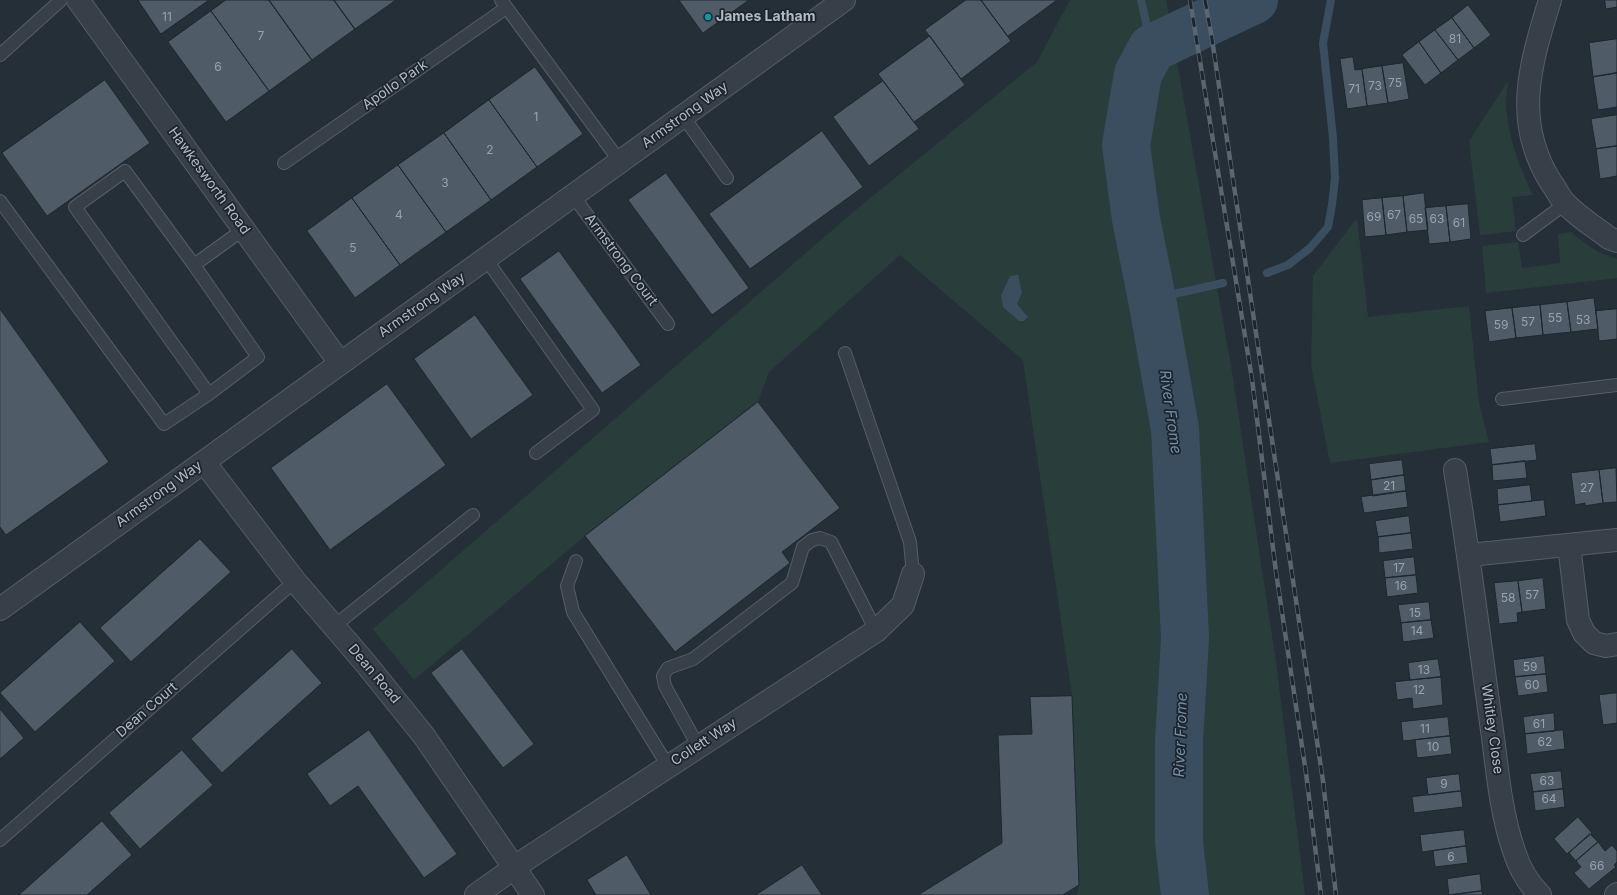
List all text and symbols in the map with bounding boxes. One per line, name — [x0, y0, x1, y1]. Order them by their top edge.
place label: James Latham — [716, 9, 815, 25]
house number: 11 — [162, 10, 172, 24]
marker: James Latham — [703, 12, 713, 22]
house number: 7 — [258, 29, 264, 43]
house number: 81 — [1449, 32, 1461, 46]
street label: Apollo Park — [359, 56, 431, 114]
house number: 6 — [214, 60, 222, 74]
house number: 75 — [1388, 76, 1402, 90]
street label: Armstrong Way — [639, 78, 731, 152]
house number: 73 — [1368, 79, 1382, 93]
house number: 71 — [1348, 82, 1360, 96]
house number: 1 — [534, 110, 538, 124]
street label: Hawkesworth Road — [164, 124, 254, 238]
house number: 2 — [486, 143, 494, 157]
house number: 3 — [441, 176, 449, 190]
house number: 4 — [395, 208, 403, 222]
house number: 67 — [1387, 208, 1401, 222]
house number: 69 — [1367, 210, 1381, 224]
street label: Armstrong Court — [581, 211, 661, 309]
house number: 65 — [1409, 212, 1423, 226]
house number: 63 — [1430, 212, 1444, 226]
house number: 61 — [1453, 216, 1465, 230]
house number: 5 — [349, 241, 357, 255]
street label: Armstrong Way — [375, 269, 469, 341]
house number: 55 — [1548, 311, 1562, 325]
house number: 53 — [1576, 313, 1590, 327]
house number: 57 — [1521, 315, 1535, 329]
house number: 59 — [1494, 318, 1508, 332]
water label: River Frome — [1155, 369, 1185, 455]
street label: Armstrong Way — [113, 457, 205, 531]
house number: 21 — [1383, 479, 1395, 493]
house number: 27 — [1580, 481, 1594, 495]
house number: 17 — [1393, 561, 1405, 575]
house number: 16 — [1395, 579, 1407, 593]
house number: 57 — [1525, 588, 1539, 602]
house number: 58 — [1501, 591, 1515, 605]
house number: 15 — [1409, 606, 1421, 620]
house number: 14 — [1411, 624, 1423, 638]
street label: Dean Road — [344, 641, 404, 707]
house number: 59 — [1523, 660, 1537, 674]
house number: 13 — [1418, 663, 1430, 677]
house number: 60 — [1524, 678, 1540, 692]
street label: Dean Court — [113, 679, 181, 741]
house number: 12 — [1413, 683, 1425, 697]
street label: Whitley Close — [1477, 683, 1507, 775]
water label: River Frome — [1171, 692, 1191, 778]
street label: Collett Way — [668, 715, 740, 769]
house number: 61 — [1533, 717, 1545, 731]
house number: 11 — [1420, 722, 1430, 736]
house number: 62 — [1538, 735, 1552, 749]
house number: 10 — [1427, 740, 1439, 754]
house number: 63 — [1540, 774, 1554, 788]
house number: 9 — [1440, 777, 1448, 791]
house number: 64 — [1541, 792, 1557, 806]
house number: 6 — [1447, 850, 1455, 864]
house number: 66 — [1590, 859, 1604, 873]

